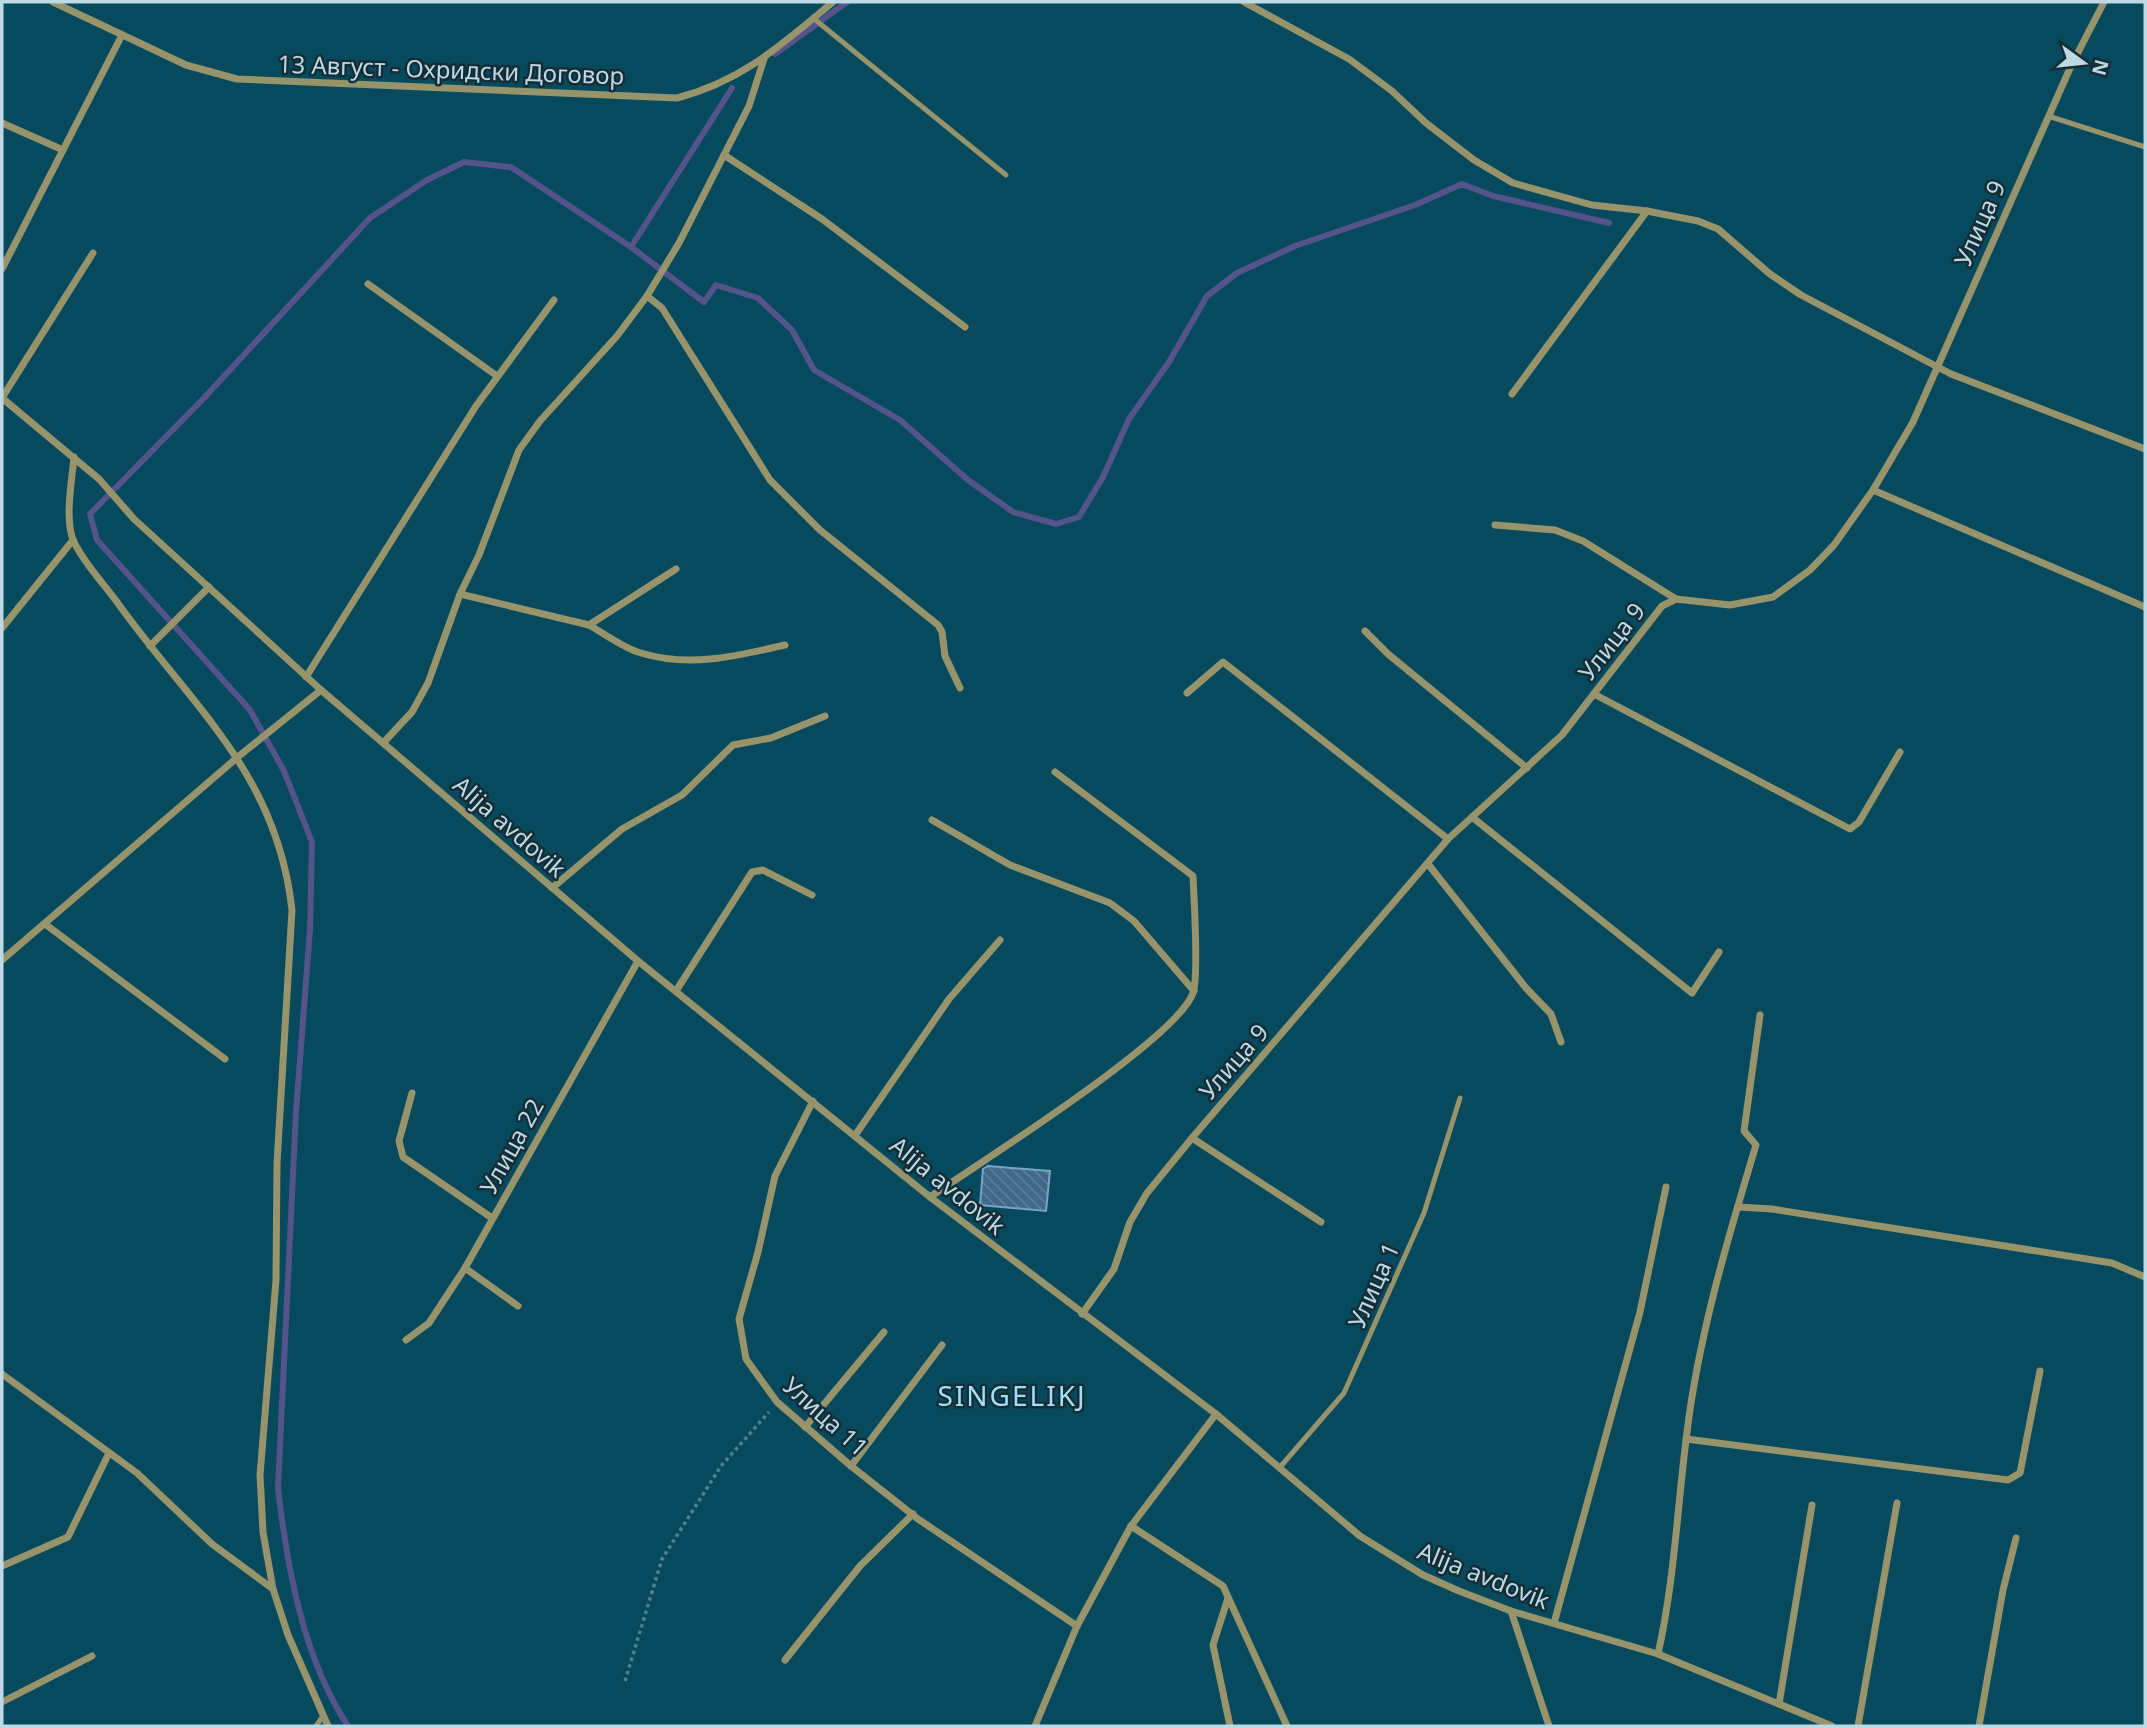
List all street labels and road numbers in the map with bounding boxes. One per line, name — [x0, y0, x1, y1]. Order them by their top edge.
street label: 13 Август - Охридски Договор — [277, 46, 625, 92]
street label: Улица 9 — [1946, 175, 2012, 271]
street label: Улица 9 — [1570, 595, 1652, 687]
street label: Alija avdovik — [447, 768, 574, 884]
street label: Улица 9 — [1191, 1016, 1275, 1106]
street label: Улица 22 — [471, 1092, 551, 1200]
street label: Alija avdovik — [883, 1128, 1013, 1242]
street label: Улица 1 — [1340, 1237, 1406, 1333]
street label: Улица 11 — [776, 1369, 876, 1463]
street label: Alija avdovik — [1413, 1534, 1555, 1616]

